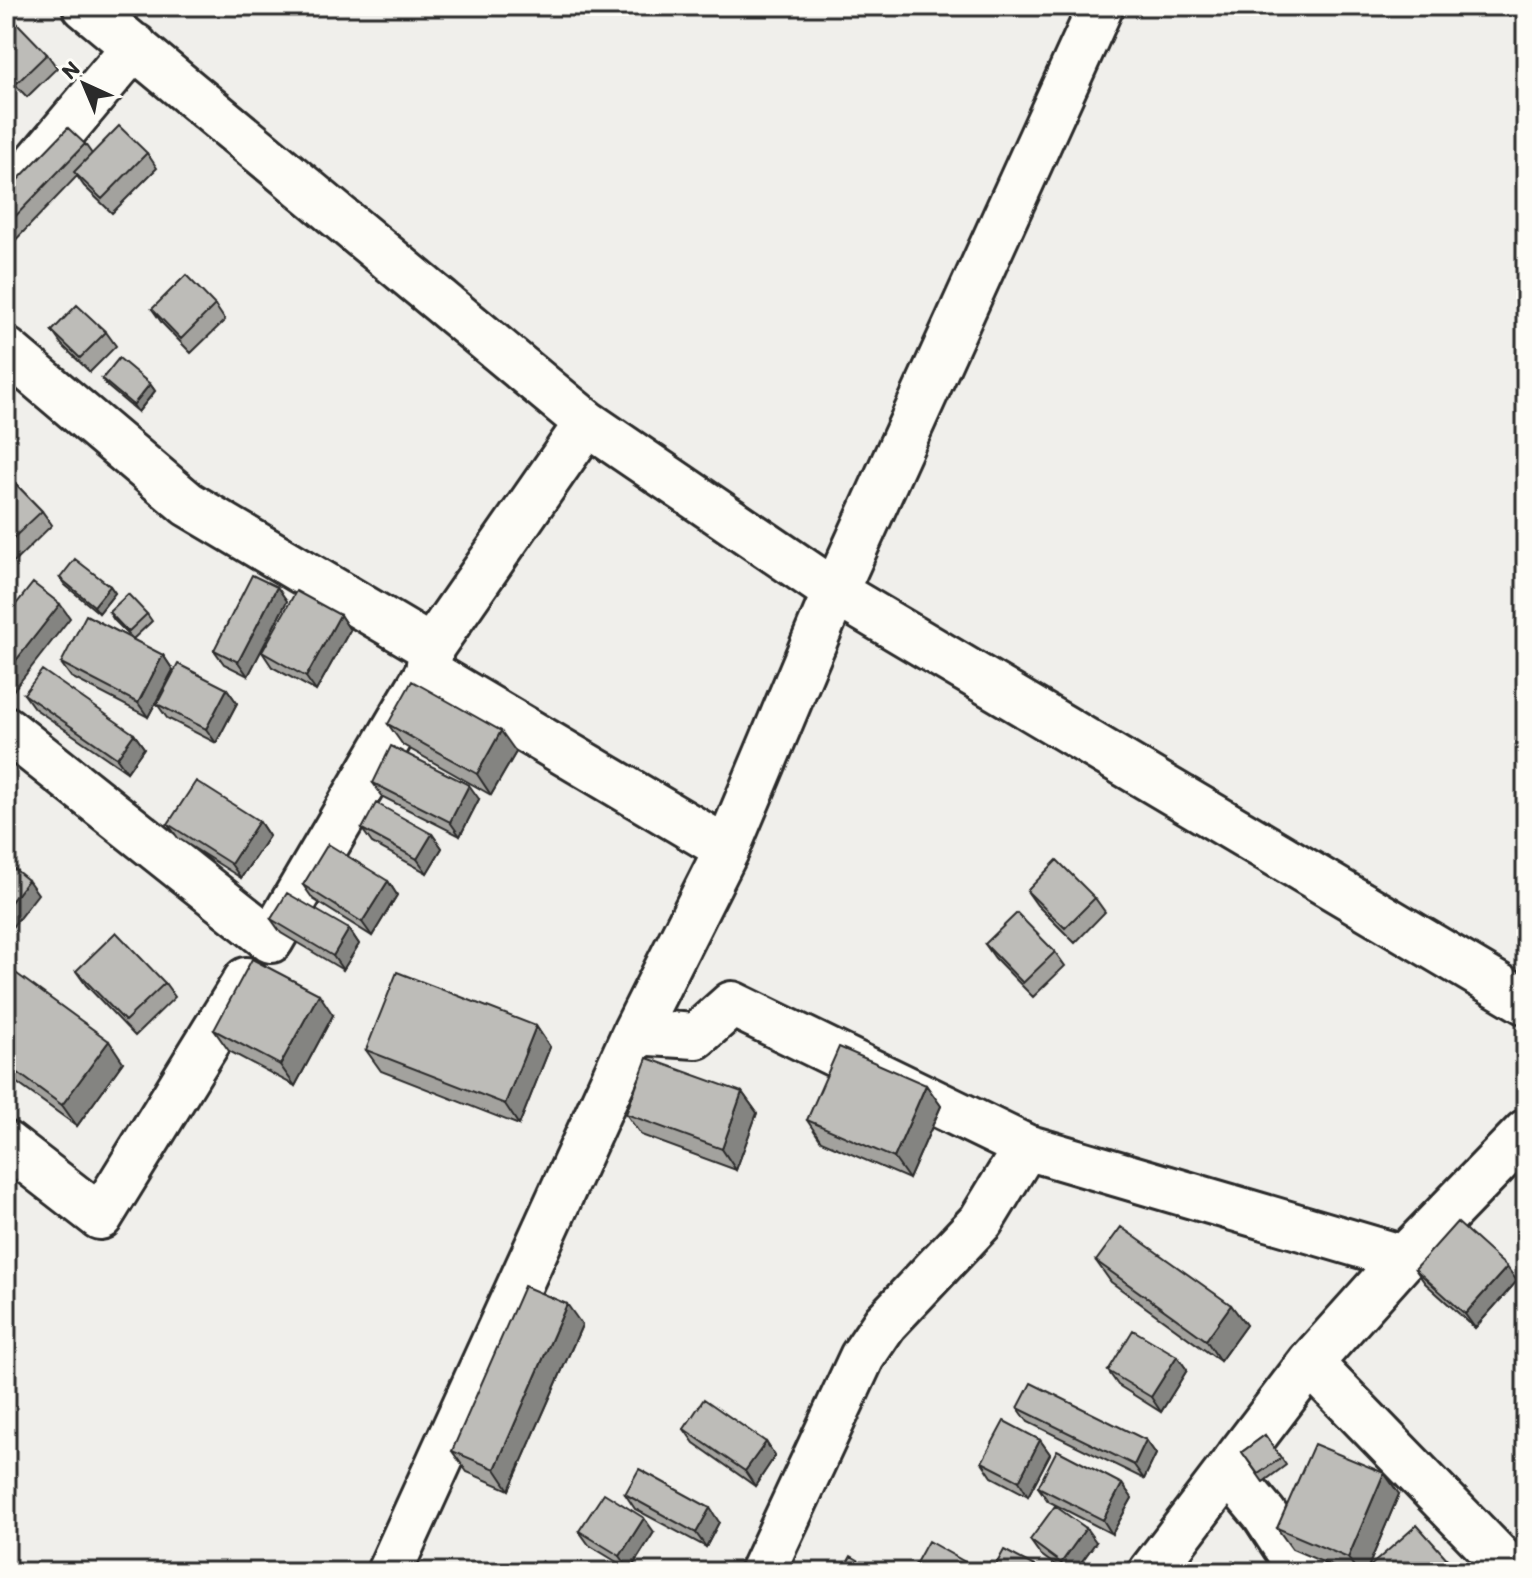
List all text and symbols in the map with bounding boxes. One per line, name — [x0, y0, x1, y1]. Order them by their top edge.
north arrow — [44, 44, 124, 124]
text: N — [56, 55, 85, 85]

